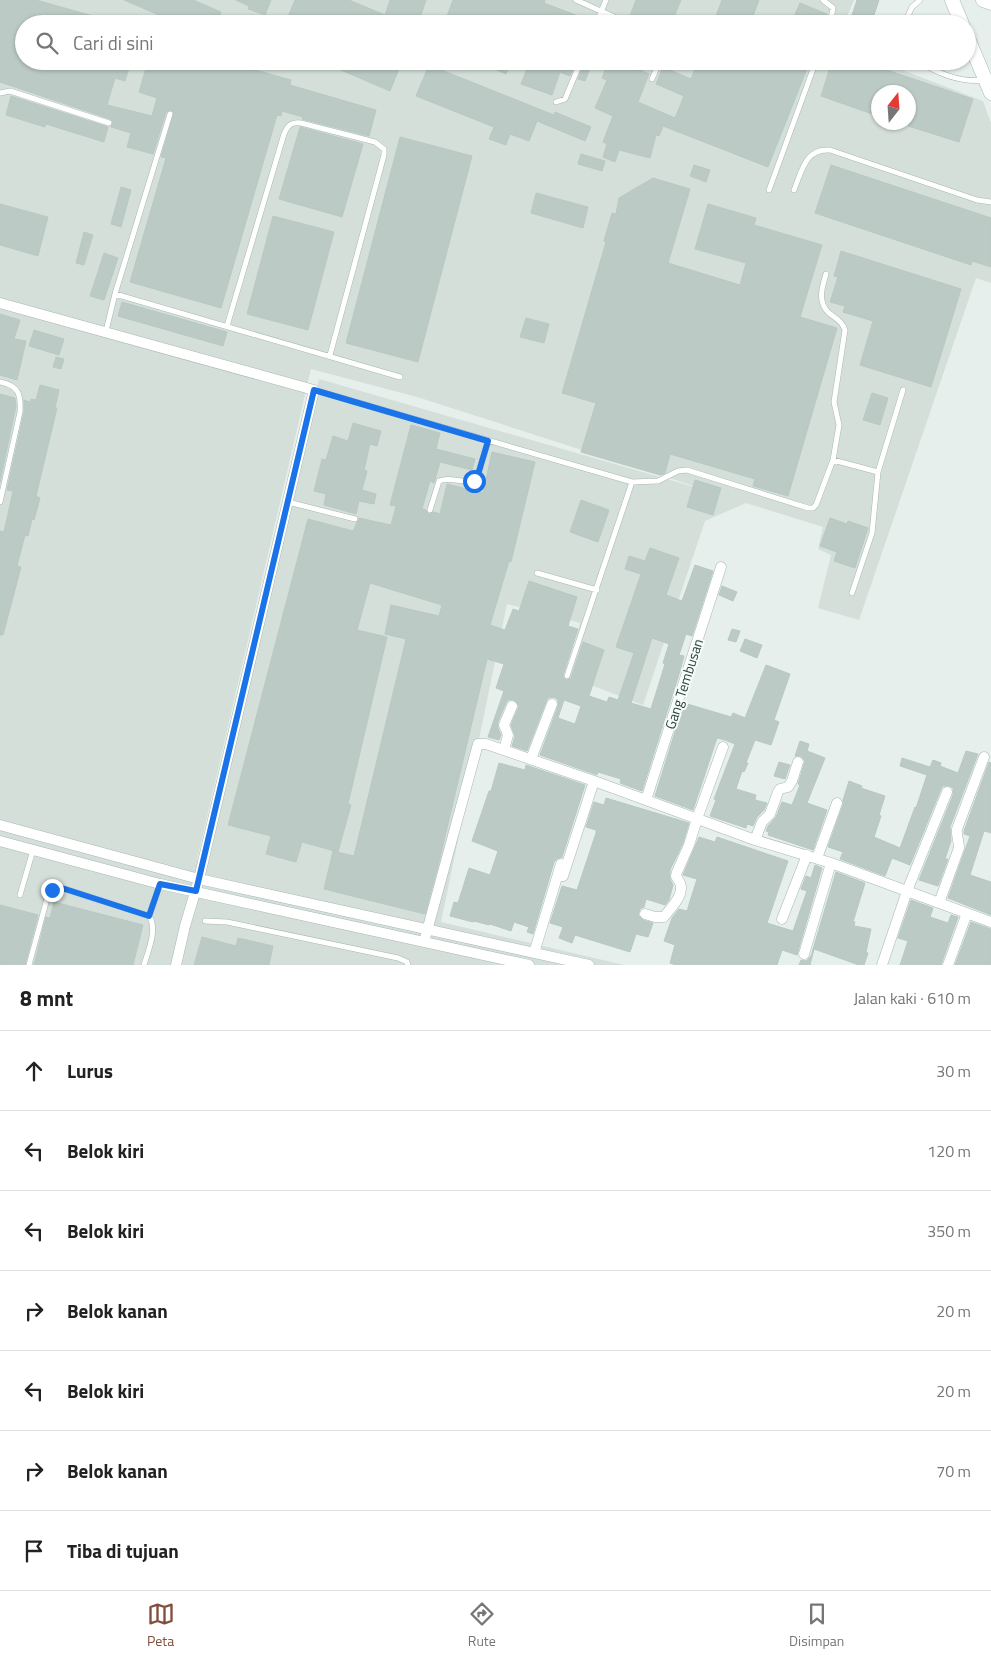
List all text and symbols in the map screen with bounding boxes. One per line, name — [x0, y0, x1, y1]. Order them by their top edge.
search box — [15, 15, 976, 70]
text: Cari di sini — [73, 28, 154, 57]
icon: search — [33, 29, 61, 57]
north arrow — [871, 85, 916, 130]
route start — [463, 470, 486, 493]
street label: Gang Tembusan — [659, 636, 708, 732]
route end — [41, 879, 64, 902]
text: 8 mnt — [20, 982, 73, 1014]
text: Jalan kaki · 610 m — [853, 986, 971, 1010]
text: Lurus — [67, 1056, 113, 1085]
icon: ahead — [20, 1057, 48, 1085]
text: 30 m — [936, 1059, 971, 1083]
text: Belok kiri — [67, 1136, 144, 1165]
icon: left — [20, 1137, 48, 1165]
text: 120 m — [927, 1139, 971, 1163]
text: Belok kiri — [67, 1216, 144, 1245]
icon: left — [20, 1217, 48, 1245]
text: 350 m — [927, 1219, 971, 1243]
text: Belok kanan — [67, 1296, 168, 1325]
icon: right — [20, 1297, 48, 1325]
text: 20 m — [936, 1299, 971, 1323]
text: Belok kiri — [67, 1376, 144, 1405]
icon: left — [20, 1377, 48, 1405]
text: 20 m — [936, 1379, 971, 1403]
text: Belok kanan — [67, 1456, 168, 1485]
icon: right — [20, 1457, 48, 1485]
text: 70 m — [936, 1459, 971, 1483]
text: Tiba di tujuan — [67, 1536, 179, 1565]
icon: arrive — [20, 1537, 48, 1565]
tab: Peta — [147, 1600, 175, 1651]
tab: Rute — [468, 1600, 496, 1651]
tab: Disimpan — [789, 1600, 844, 1651]

